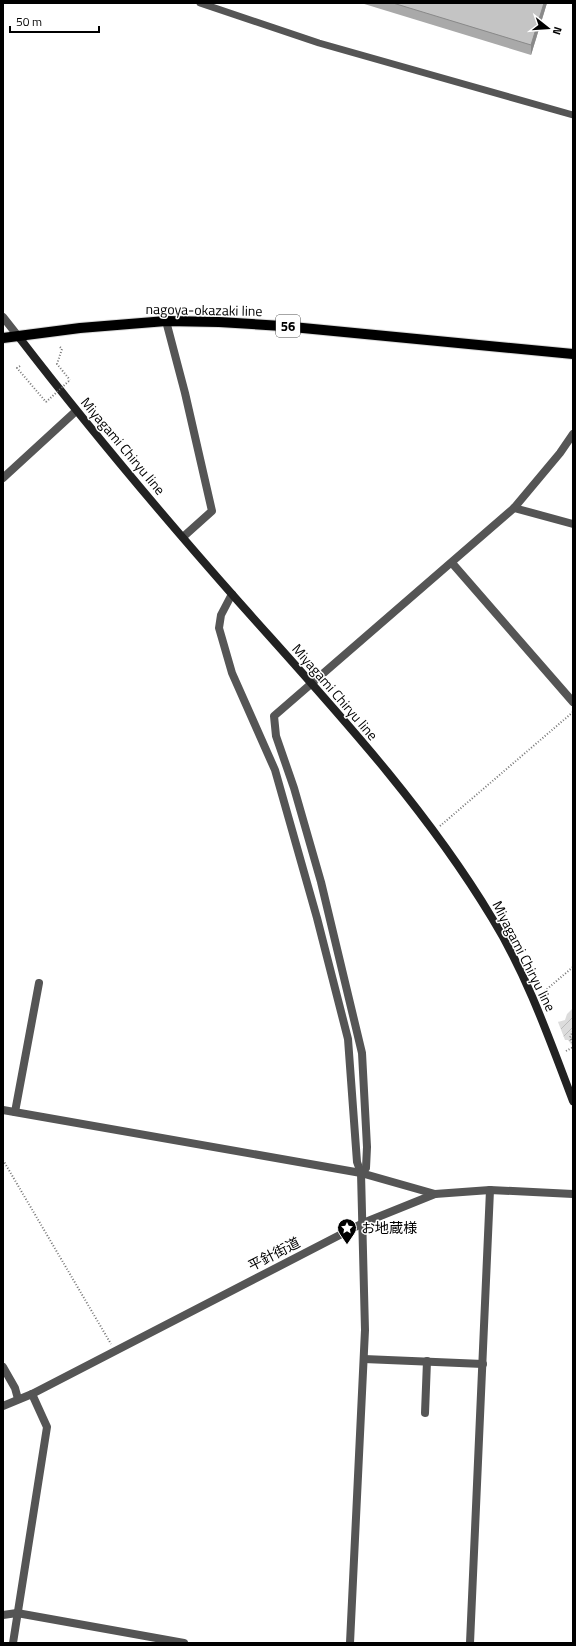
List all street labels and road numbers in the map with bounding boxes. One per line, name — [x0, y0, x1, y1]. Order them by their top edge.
street label: nagoya-okazaki line — [145, 298, 263, 321]
road number: 56 — [276, 315, 300, 337]
street label: Miyagami Chiryu line — [76, 392, 171, 499]
street label: Miyagami Chiryu line — [288, 639, 383, 745]
street label: Miyagami Chiryu line — [487, 897, 561, 1015]
street label: 平針街道 — [244, 1231, 303, 1276]

